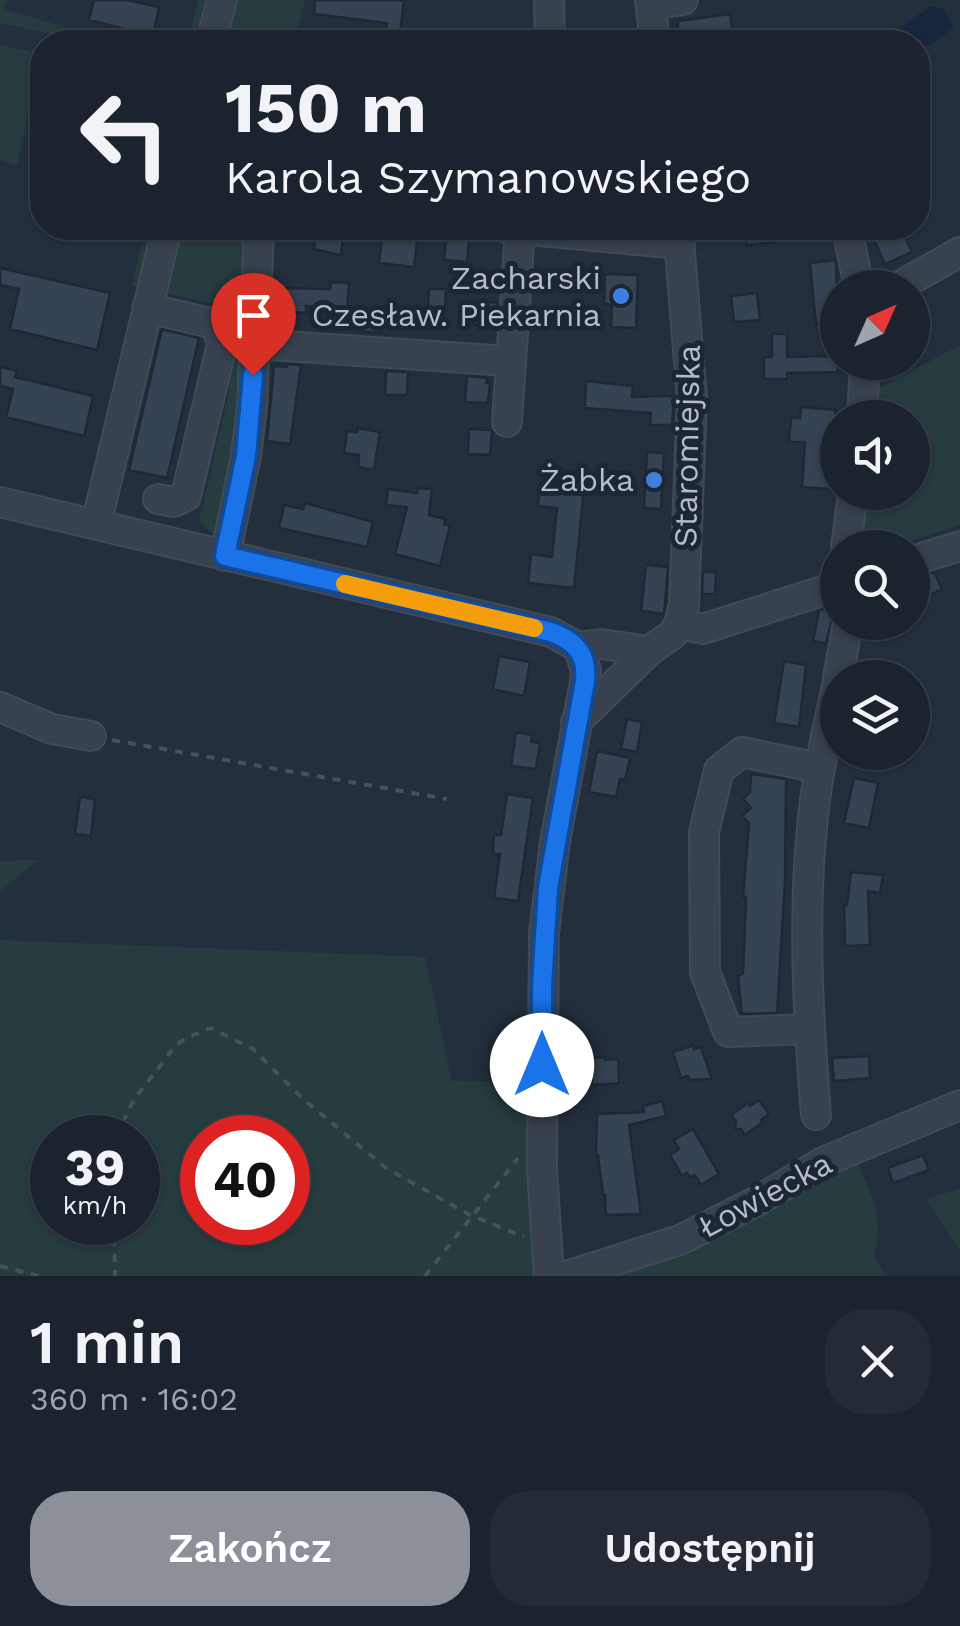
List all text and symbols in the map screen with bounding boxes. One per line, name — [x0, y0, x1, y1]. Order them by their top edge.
text: 150 m — [225, 67, 427, 149]
icon: left — [60, 70, 190, 200]
text: Karola Szymanowskiego — [225, 151, 751, 204]
place label: Zacharski Czesław. Piekarnia — [312, 259, 601, 334]
north arrow — [820, 270, 930, 380]
map controls — [820, 270, 930, 770]
pin — [211, 273, 296, 376]
marker: Zacharski Czesław. Piekarnia — [610, 285, 632, 307]
icon: arrive — [226, 288, 281, 343]
street label: Staromiejska — [666, 344, 708, 548]
button: sound — [820, 400, 930, 510]
place label: Żabka — [540, 461, 634, 499]
marker: Żabka — [643, 469, 665, 491]
button: search — [820, 530, 930, 640]
button: layers — [820, 660, 930, 770]
position arrow — [490, 1013, 594, 1117]
speed limit sign: 40 — [180, 1115, 310, 1245]
text: 39 — [65, 1138, 125, 1197]
street label: Łowiecka — [692, 1144, 838, 1246]
text: km/h — [63, 1191, 127, 1220]
text: 1 min — [30, 1307, 184, 1378]
button: close — [825, 1309, 930, 1414]
text: 360 m · 16:02 — [30, 1380, 238, 1418]
button: Zakończ — [30, 1491, 470, 1606]
button: Udostępnij — [490, 1491, 930, 1606]

